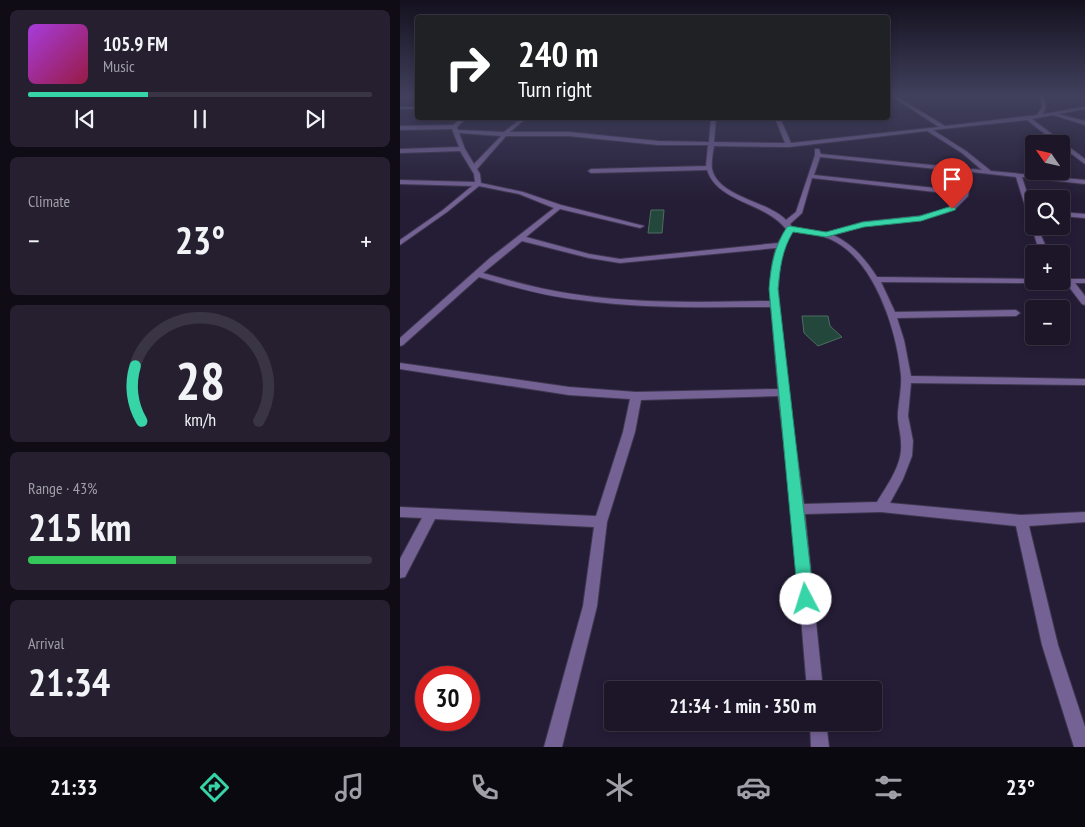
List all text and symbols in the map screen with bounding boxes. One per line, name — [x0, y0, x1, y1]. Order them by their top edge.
text: 240 m — [518, 31, 599, 77]
text: 105.9 FM — [103, 32, 168, 56]
icon: right — [435, 35, 500, 100]
text: Music — [103, 56, 135, 76]
text: Turn right — [518, 75, 592, 103]
icon: previous — [71, 105, 99, 133]
icon: pause — [186, 105, 214, 133]
icon: next — [301, 105, 329, 133]
north arrow — [1025, 135, 1070, 180]
map controls — [1025, 135, 1070, 345]
pin — [931, 158, 973, 209]
icon: arrive — [938, 165, 966, 193]
button: search — [1025, 190, 1070, 235]
text: Climate — [28, 191, 70, 211]
text: 23° — [175, 215, 225, 264]
text: − — [28, 222, 40, 259]
text: + — [360, 222, 372, 259]
button: + — [1025, 245, 1070, 290]
button: − — [1025, 300, 1070, 345]
text: 28 — [175, 347, 225, 414]
text: km/h — [184, 408, 216, 431]
text: Range · 43% — [28, 478, 97, 498]
text: 215 km — [28, 502, 131, 551]
position arrow — [779, 572, 831, 624]
text: Arrival — [28, 633, 64, 653]
text: 21:34 — [28, 657, 110, 706]
speed limit sign: 30 — [415, 666, 480, 731]
text: 21:34 · 1 min · 350 m — [670, 694, 816, 718]
icon: directions — [197, 770, 232, 805]
icon: music — [332, 770, 367, 805]
icon: phone — [467, 770, 502, 805]
icon: climate — [602, 770, 637, 805]
icon: car — [736, 770, 771, 805]
icon: filters — [871, 770, 906, 805]
text: 21:33 — [50, 773, 97, 801]
text: 23° — [1006, 773, 1035, 801]

